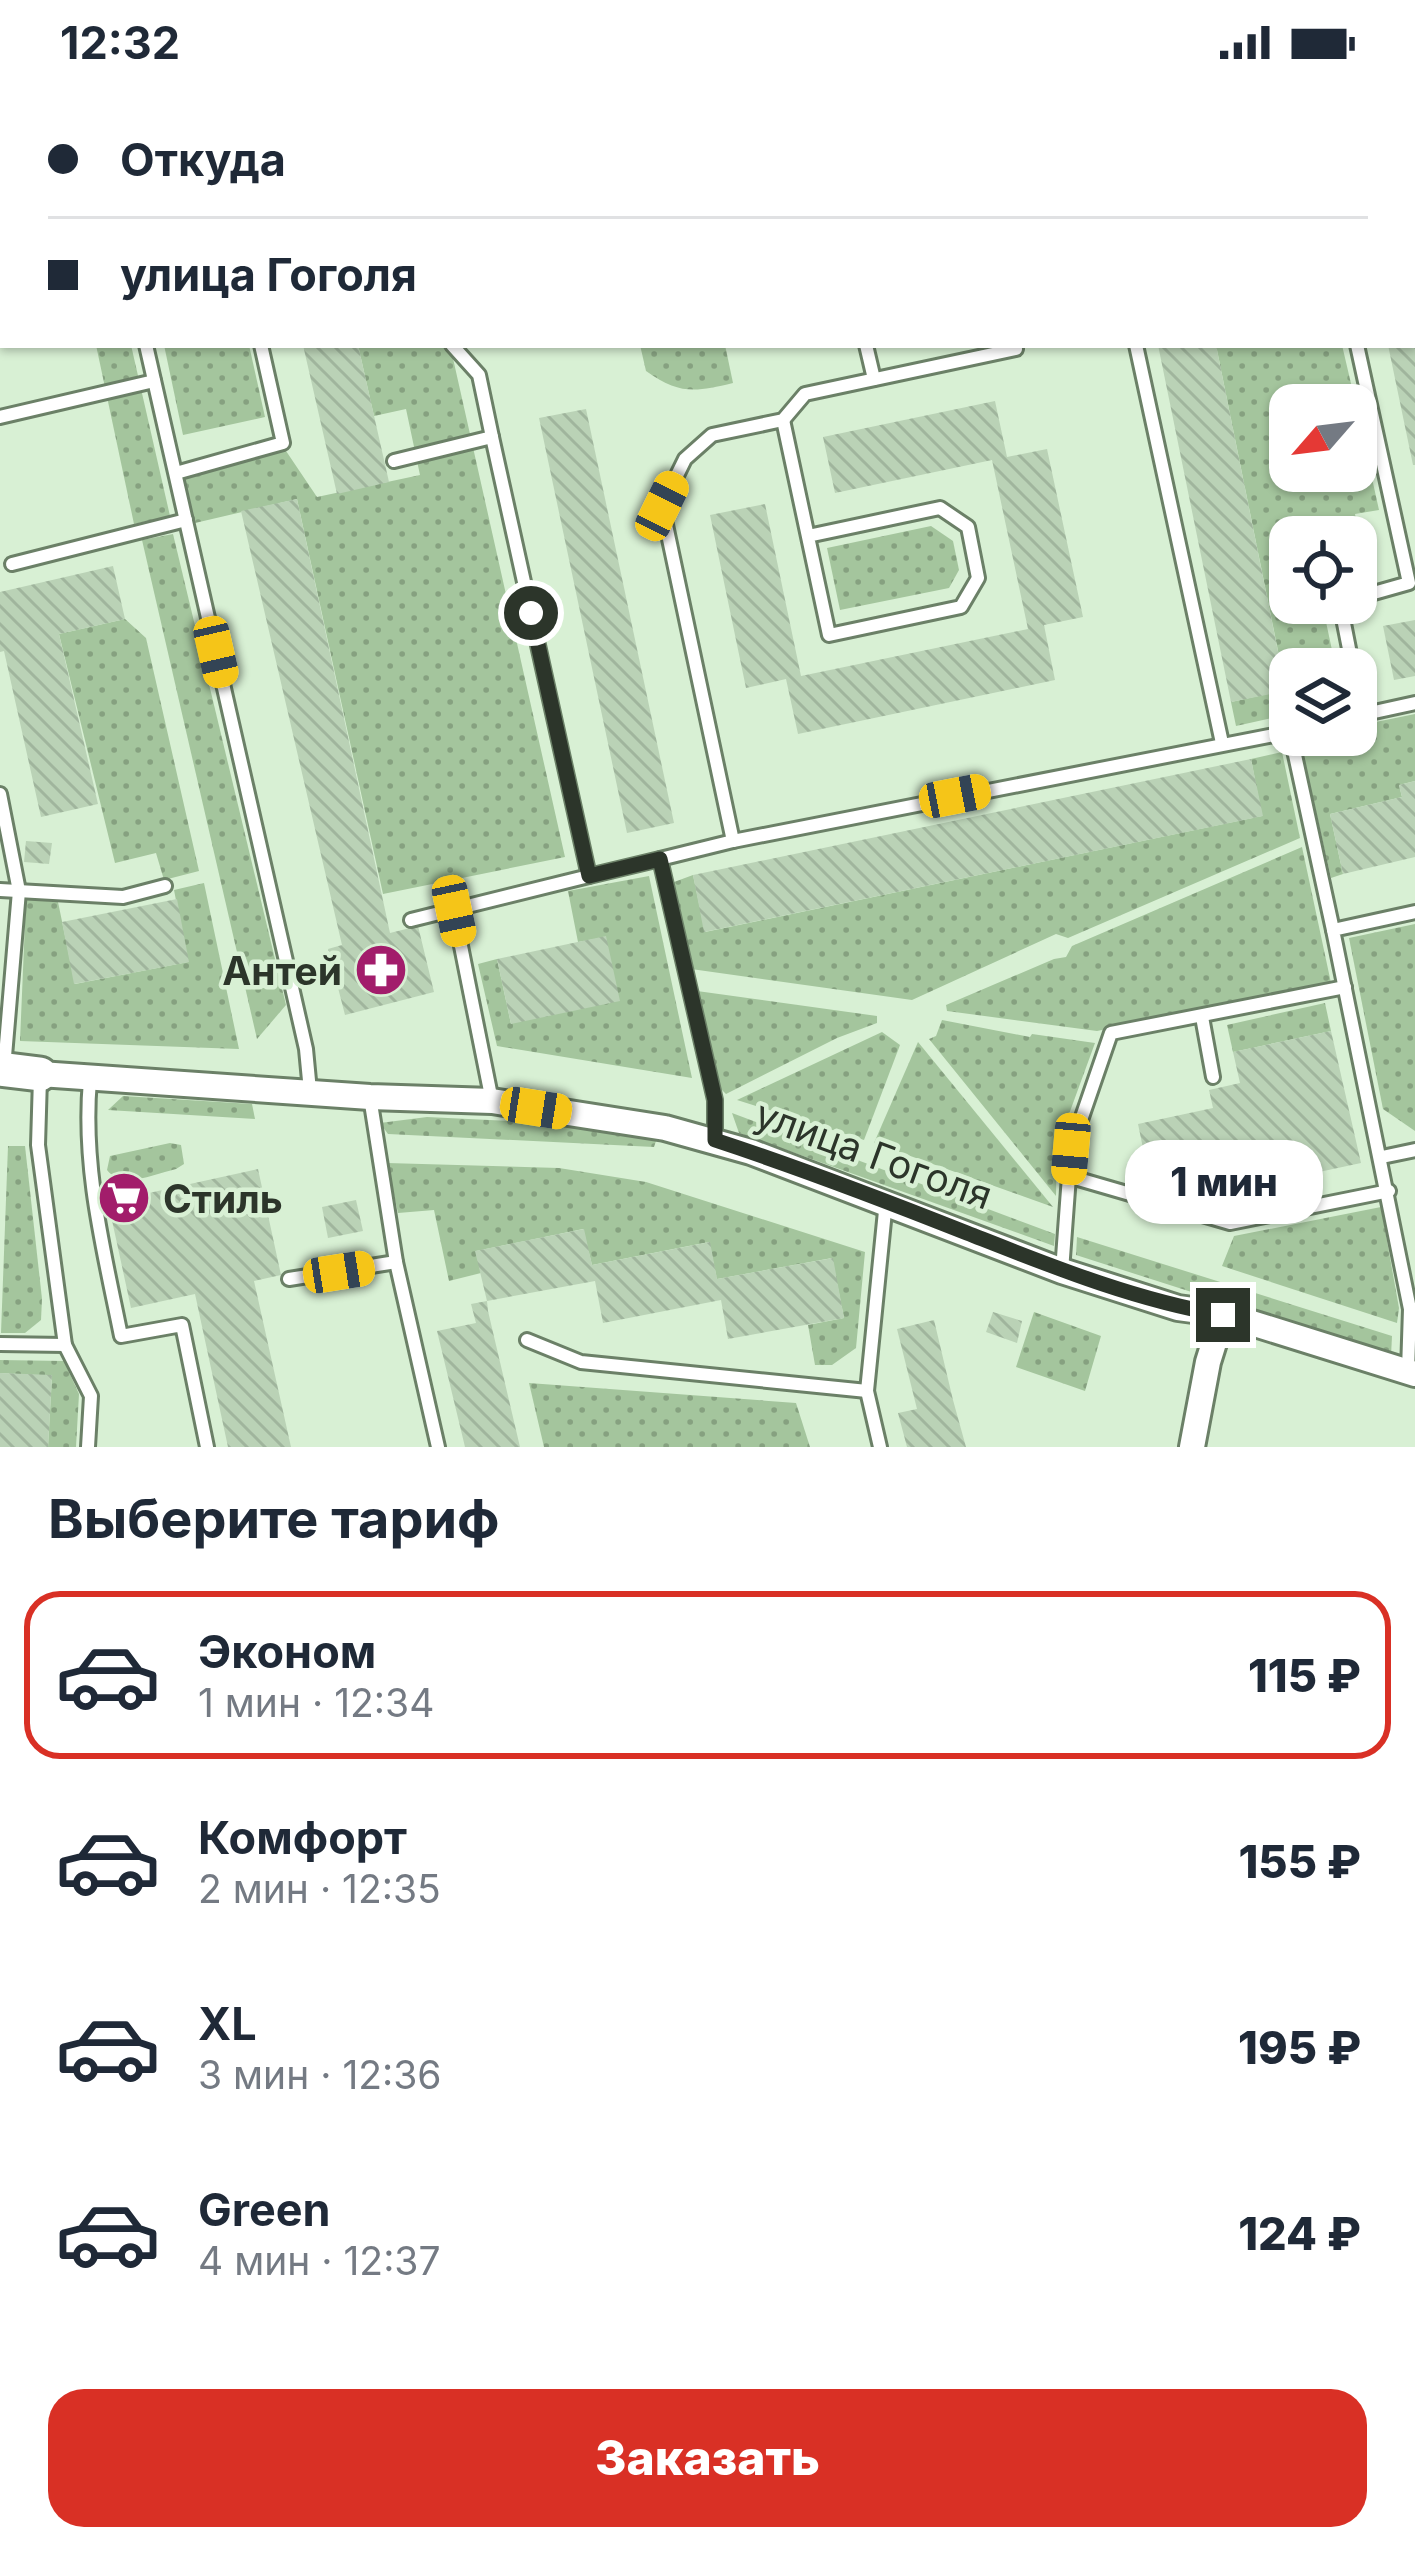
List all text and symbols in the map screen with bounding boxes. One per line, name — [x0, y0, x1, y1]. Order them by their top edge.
text: 12:32 — [60, 15, 180, 70]
text: Откуда — [120, 132, 286, 187]
text: улица Гоголя — [120, 247, 417, 302]
north arrow — [1269, 384, 1377, 492]
map controls — [1269, 384, 1377, 756]
car — [630, 466, 694, 546]
button: locate — [1269, 516, 1377, 624]
route start — [504, 586, 558, 640]
car — [190, 613, 242, 691]
button: layers — [1269, 648, 1377, 756]
car — [916, 771, 994, 821]
car — [429, 872, 479, 950]
pharmacy icon: Антей — [353, 942, 409, 998]
place label: Антей — [222, 947, 342, 994]
car — [498, 1085, 574, 1131]
street label: улица Гоголя — [749, 1089, 999, 1219]
car — [1050, 1112, 1092, 1186]
callout: 1 мин — [1124, 1141, 1322, 1225]
text: 1 мин — [1170, 1158, 1278, 1205]
supermarket icon: Стиль — [96, 1170, 152, 1226]
place label: Стиль — [163, 1175, 283, 1222]
car — [301, 1249, 377, 1295]
route end — [1196, 1288, 1250, 1342]
text: Выберите тариф — [48, 1486, 500, 1551]
icon: car — [54, 1621, 162, 1729]
text: Эконом — [198, 1624, 376, 1679]
text: 115 ₽ — [1248, 1648, 1361, 1703]
text: 1 мин · 12:34 — [198, 1679, 434, 1726]
icon: car — [54, 1807, 162, 1915]
text: Комфорт — [198, 1810, 407, 1865]
text: 155 ₽ — [1239, 1834, 1361, 1889]
text: 2 мин · 12:35 — [198, 1865, 441, 1912]
icon: car — [54, 1993, 162, 2101]
text: XL — [198, 1996, 257, 2051]
text: 195 ₽ — [1238, 2020, 1361, 2075]
text: 3 мин · 12:36 — [198, 2051, 442, 2098]
icon: car — [54, 2179, 162, 2287]
text: Green — [198, 2182, 331, 2237]
text: 124 ₽ — [1238, 2206, 1361, 2261]
text: 4 мин · 12:37 — [198, 2237, 441, 2284]
button: Заказать — [48, 2389, 1367, 2527]

